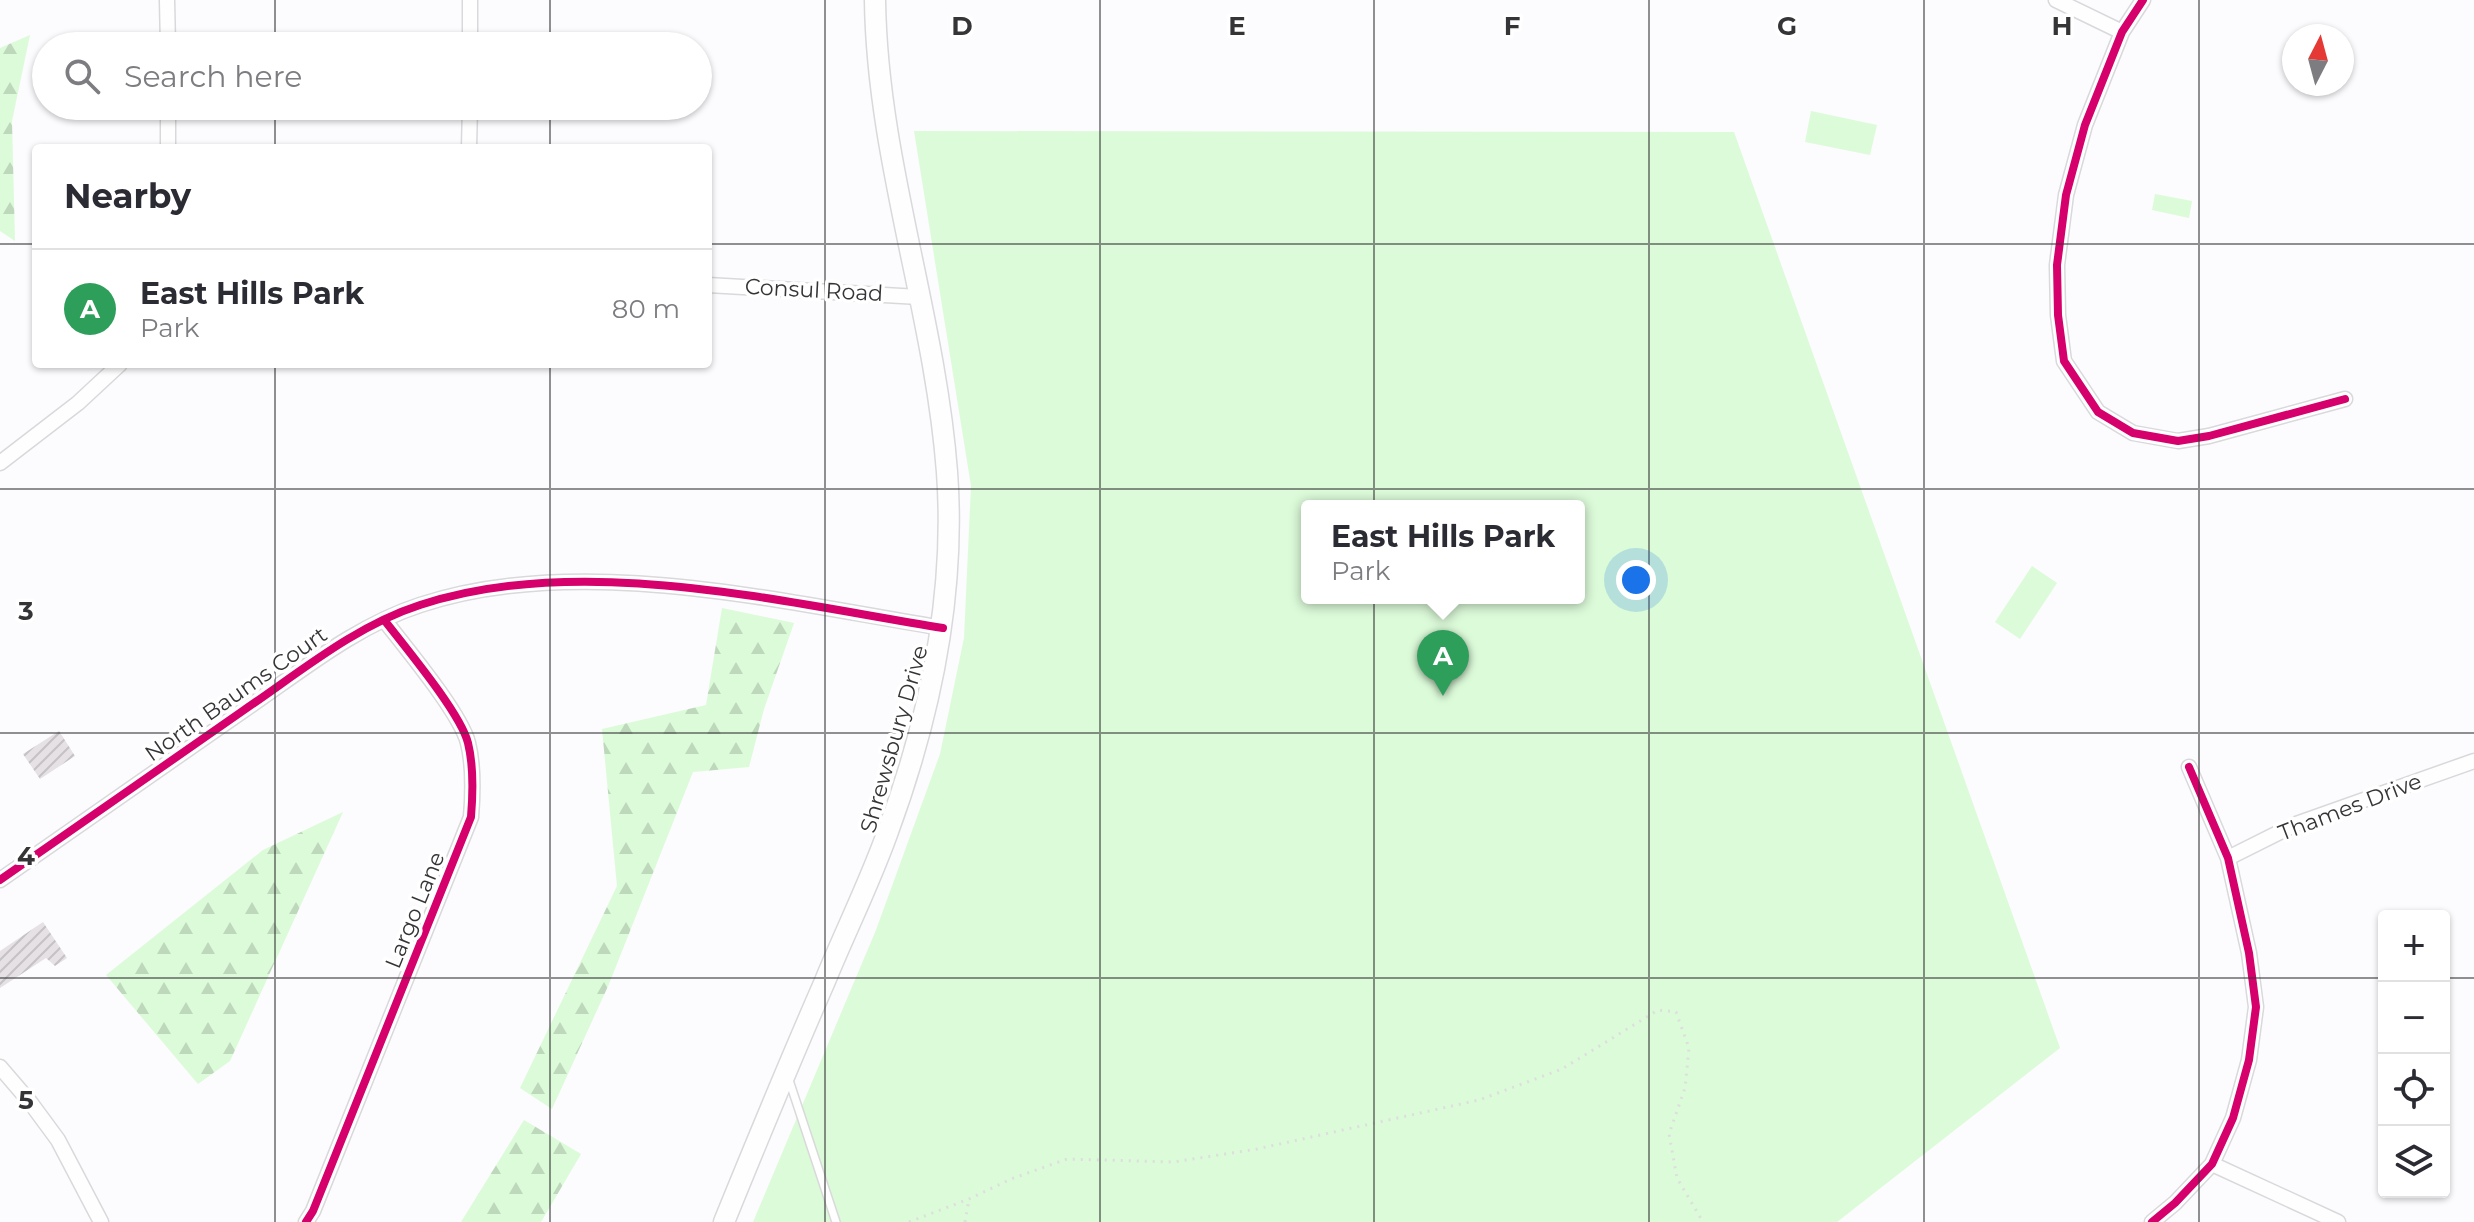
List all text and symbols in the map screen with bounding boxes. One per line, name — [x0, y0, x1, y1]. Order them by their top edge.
text: D — [951, 10, 973, 42]
text: E — [1228, 10, 1246, 42]
text: F — [1504, 10, 1520, 42]
text: G — [1777, 10, 1797, 42]
text: H — [2051, 10, 2073, 42]
north arrow — [2282, 24, 2354, 96]
search box — [32, 32, 712, 120]
icon: search — [60, 54, 104, 98]
text: Search here — [124, 58, 302, 95]
text: Nearby — [64, 175, 191, 217]
street label: Consul Road — [744, 273, 884, 307]
text: East Hills Park — [140, 275, 364, 312]
text: A — [80, 293, 100, 325]
text: 80 m — [612, 293, 680, 325]
text: Park — [140, 312, 199, 344]
popup — [1301, 500, 1585, 604]
text: East Hills Park — [1331, 518, 1555, 555]
text: Park — [1331, 555, 1390, 587]
your location — [1616, 560, 1656, 600]
text: 3 — [17, 595, 34, 627]
street label: North Baums Court — [140, 621, 332, 767]
pin: A — [1417, 630, 1469, 696]
street label: Shrewsbury Drive — [854, 642, 934, 836]
street label: Thames Drive — [2275, 767, 2425, 847]
text: 4 — [17, 840, 35, 872]
street label: Largo Lane — [379, 848, 451, 972]
map controls — [2378, 910, 2450, 1198]
button: + — [2378, 910, 2450, 982]
button: − — [2378, 982, 2450, 1054]
button: locate — [2378, 1054, 2450, 1126]
text: 5 — [18, 1084, 34, 1116]
button: layers — [2378, 1126, 2450, 1198]

